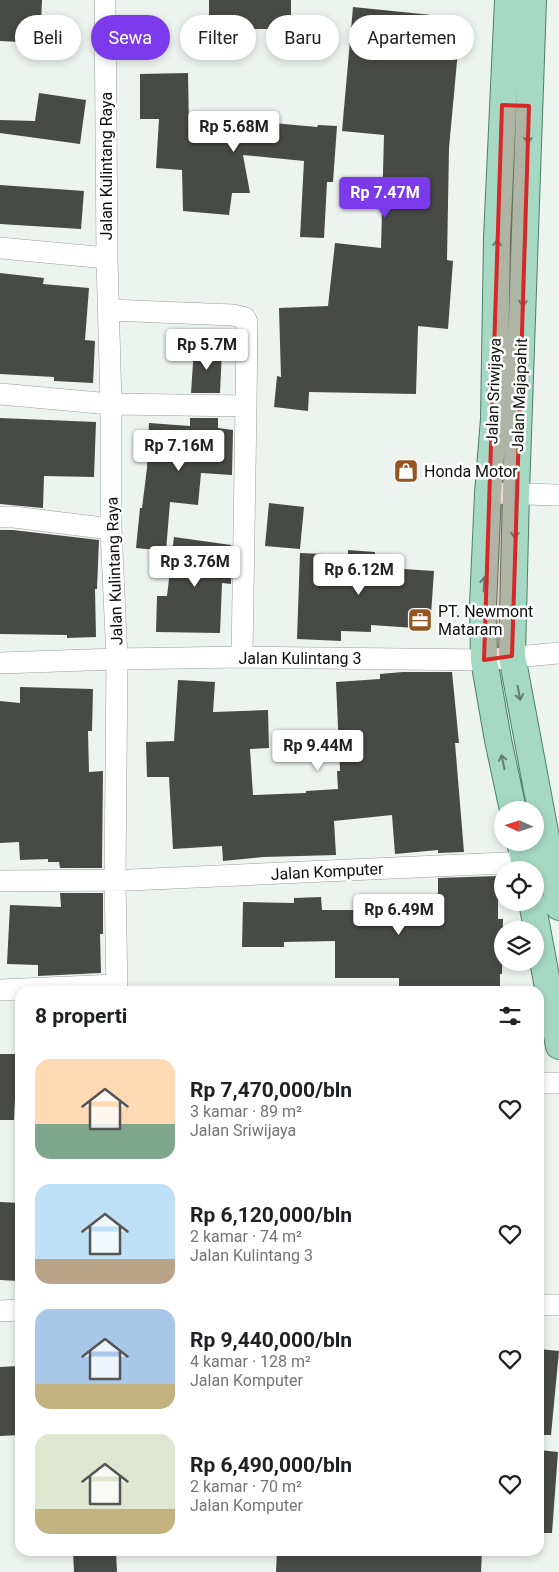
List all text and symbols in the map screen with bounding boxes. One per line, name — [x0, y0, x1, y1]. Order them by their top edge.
chip: Beli — [15, 15, 81, 60]
chip: Sewa — [91, 15, 170, 60]
chip: Filter — [180, 15, 256, 60]
chip: Baru — [266, 15, 339, 60]
chip: Apartemen — [349, 15, 474, 60]
street label: Jalan Kulintang Raya — [97, 92, 116, 240]
pin: Rp 5.68M — [182, 110, 286, 153]
text: Rp 5.68M — [199, 117, 269, 136]
one-way arrow — [523, 128, 533, 144]
pin: Rp 7.47M — [333, 176, 437, 219]
text: Rp 7.47M — [350, 183, 420, 202]
one-way arrow — [492, 239, 501, 255]
one-way arrow — [518, 290, 527, 306]
pin: Rp 5.7M — [161, 328, 253, 371]
text: Rp 5.7M — [177, 335, 237, 354]
street label: Jalan Sriwijaya — [482, 338, 505, 444]
street label: Jalan Majapahit — [508, 338, 531, 452]
pin: Rp 7.16M — [127, 430, 231, 472]
text: Rp 7.16M — [144, 436, 214, 455]
shop icon: Honda Motor — [393, 458, 419, 484]
place label: Honda Motor — [424, 462, 518, 481]
street label: Jalan Kulintang Raya — [102, 496, 127, 646]
one-way arrow — [510, 522, 520, 539]
pin: Rp 3.76M — [143, 546, 247, 588]
text: Rp 3.76M — [160, 552, 230, 571]
pin: Rp 6.12M — [307, 554, 411, 596]
text: Rp 6.12M — [324, 560, 394, 579]
one-way arrow — [479, 576, 488, 592]
place label: PT. Newmont Mataram — [438, 602, 533, 639]
office icon: PT. Newmont Mataram — [407, 607, 433, 633]
street label: Jalan Kulintang 3 — [239, 649, 361, 668]
one-way arrow — [515, 684, 524, 700]
pin: Rp 9.44M — [266, 730, 370, 772]
text: Rp 9.44M — [283, 736, 353, 755]
one-way arrow — [498, 755, 507, 771]
north arrow — [494, 801, 544, 851]
map controls — [494, 801, 544, 971]
street label: Jalan Komputer — [270, 859, 384, 884]
button: locate — [494, 861, 544, 911]
pin: Rp 6.49M — [347, 894, 451, 936]
text: Rp 6.49M — [364, 900, 434, 919]
button: layers — [494, 921, 544, 971]
icon: filters — [496, 1002, 524, 1030]
text: 8 properti — [35, 1004, 127, 1028]
text: Rp 7,470,000/bln — [190, 1078, 352, 1102]
icon: home — [75, 1079, 135, 1139]
icon: heart — [496, 1095, 524, 1123]
text: 3 kamar · 89 m² — [190, 1102, 302, 1121]
text: Jalan Sriwijaya — [190, 1121, 296, 1140]
text: Rp 6,120,000/bln — [190, 1203, 352, 1227]
icon: home — [75, 1204, 135, 1264]
icon: heart — [496, 1220, 524, 1248]
text: 2 kamar · 74 m² — [190, 1227, 302, 1246]
text: Jalan Kulintang 3 — [190, 1246, 313, 1265]
text: Rp 9,440,000/bln — [190, 1328, 352, 1352]
icon: home — [75, 1329, 135, 1389]
icon: heart — [496, 1345, 524, 1373]
text: 4 kamar · 128 m² — [190, 1352, 311, 1371]
text: Jalan Komputer — [190, 1371, 303, 1390]
text: Rp 6,490,000/bln — [190, 1453, 352, 1477]
icon: home — [75, 1454, 135, 1514]
icon: heart — [496, 1470, 524, 1498]
text: 2 kamar · 70 m² — [190, 1477, 302, 1496]
text: Jalan Komputer — [190, 1496, 303, 1515]

